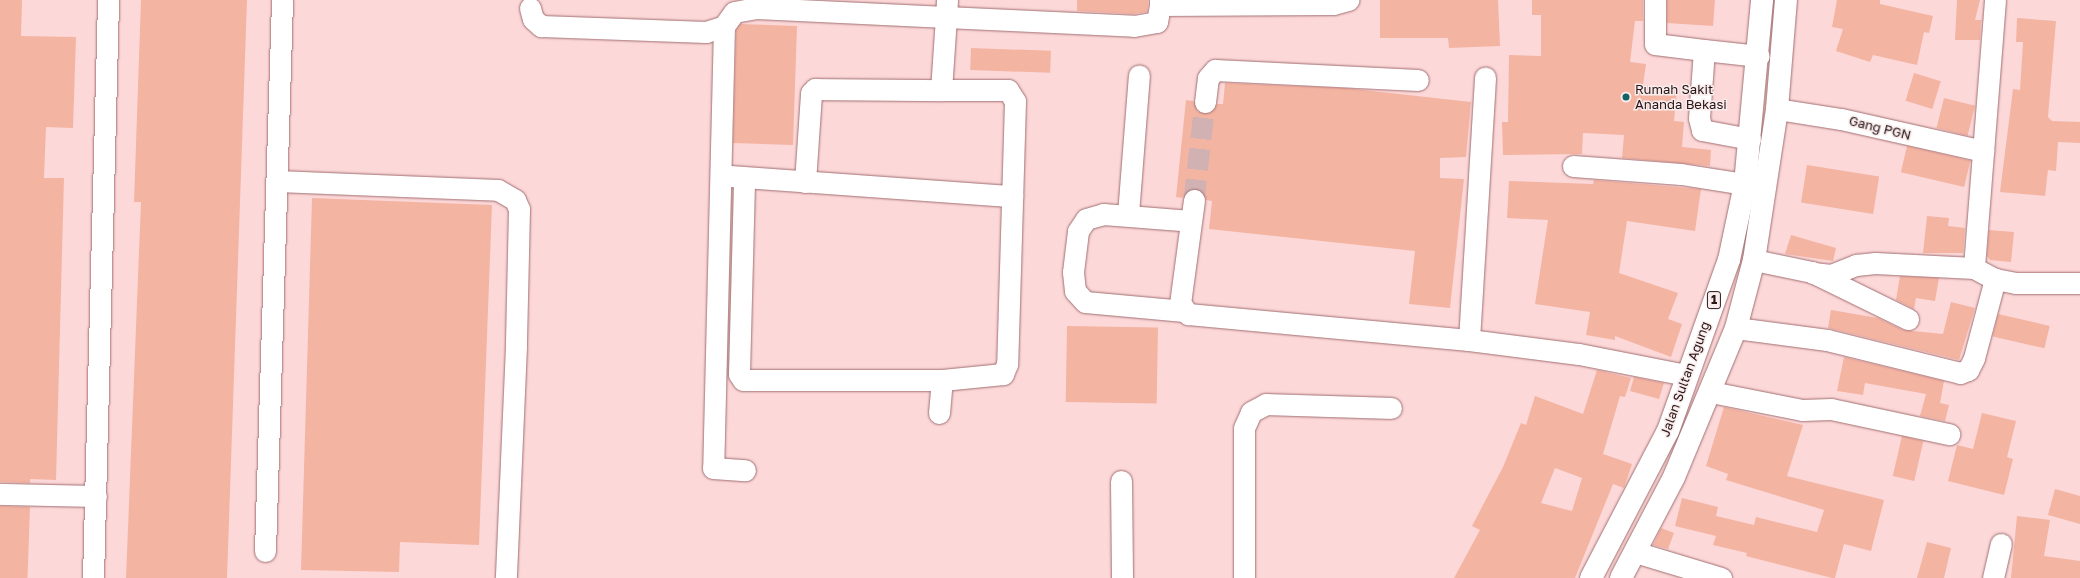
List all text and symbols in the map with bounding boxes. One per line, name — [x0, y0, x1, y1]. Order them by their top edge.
place label: Rumah Sakit Ananda Bekasi — [1635, 82, 1727, 113]
marker: Rumah Sakit Ananda Bekasi — [1620, 91, 1632, 103]
street label: Gang PGN — [1847, 113, 1913, 143]
road number: 1 — [1706, 290, 1722, 310]
street label: Jalan Sultan Agung — [1657, 319, 1713, 439]

